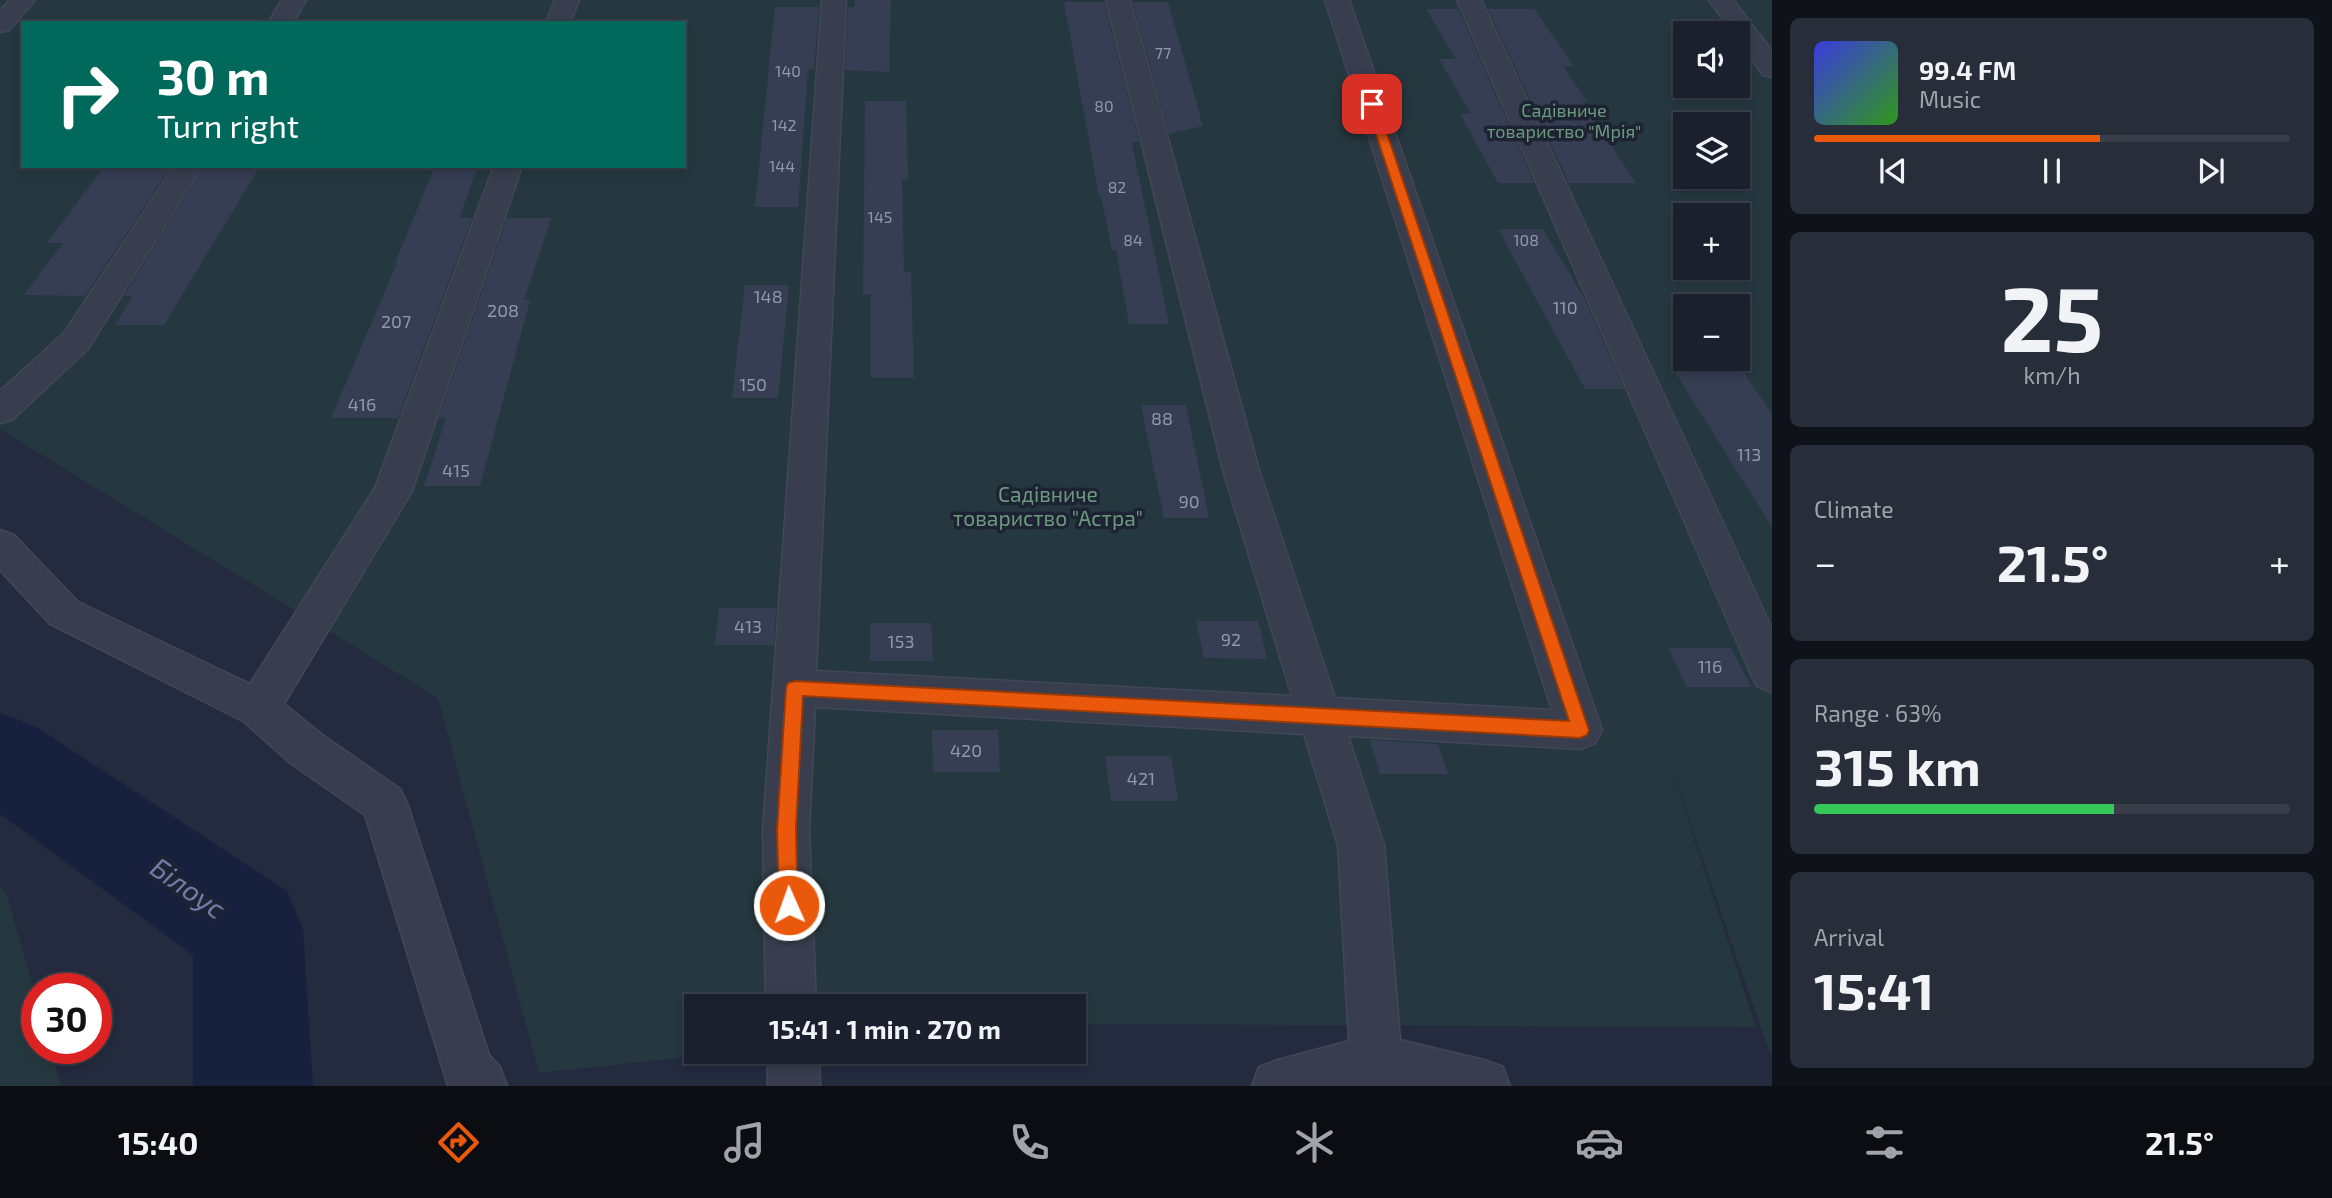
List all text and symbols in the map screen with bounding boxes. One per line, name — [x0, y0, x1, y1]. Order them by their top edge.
map controls — [1673, 21, 1750, 371]
button: sound — [1673, 21, 1750, 98]
house number: 77 — [1155, 43, 1171, 62]
text: 30 m — [157, 46, 269, 105]
icon: right — [42, 49, 133, 140]
text: 99.4 FM — [1919, 54, 2016, 85]
house number: 140 — [775, 61, 801, 80]
pin — [1342, 74, 1402, 134]
icon: arrive — [1353, 85, 1391, 123]
text: Music — [1919, 85, 1981, 113]
house number: 80 — [1094, 96, 1114, 115]
park label: Садівниче товариство "Мрія" — [1487, 99, 1641, 142]
text: Turn right — [157, 106, 299, 144]
button: layers — [1673, 112, 1750, 189]
house number: 142 — [771, 115, 797, 134]
icon: previous — [1874, 152, 1912, 190]
icon: pause — [2033, 152, 2071, 190]
icon: next — [2192, 152, 2230, 190]
house number: 144 — [769, 156, 795, 175]
house number: 82 — [1108, 177, 1126, 196]
button: + — [1673, 203, 1750, 280]
house number: 145 — [868, 207, 892, 226]
house number: 84 — [1123, 230, 1143, 249]
house number: 108 — [1513, 230, 1539, 249]
text: 25 — [2000, 261, 2104, 370]
house number: 148 — [753, 285, 783, 307]
button: − — [1673, 294, 1750, 371]
house number: 110 — [1552, 296, 1578, 318]
house number: 208 — [487, 299, 519, 321]
house number: 207 — [381, 310, 411, 332]
text: km/h — [2023, 361, 2081, 389]
house number: 150 — [739, 373, 767, 395]
house number: 416 — [348, 393, 376, 415]
house number: 88 — [1151, 407, 1173, 429]
house number: 113 — [1737, 443, 1761, 465]
house number: 415 — [442, 459, 470, 481]
park label: Садівниче товариство "Астра" — [953, 481, 1143, 530]
house number: 90 — [1178, 490, 1200, 512]
text: Climate — [1814, 495, 1894, 523]
text: 21.5° — [1997, 530, 2109, 592]
text: − — [1814, 539, 1836, 585]
text: + — [2269, 539, 2290, 585]
house number: 413 — [734, 615, 762, 637]
house number: 92 — [1221, 628, 1241, 650]
house number: 153 — [888, 630, 914, 652]
house number: 116 — [1698, 655, 1722, 677]
text: Range · 63% — [1814, 699, 1942, 727]
text: 315 km — [1814, 734, 1981, 796]
house number: 420 — [950, 739, 982, 761]
house number: 421 — [1127, 767, 1155, 789]
water label: Білоус — [144, 849, 233, 925]
position arrow — [752, 868, 826, 942]
text: Arrival — [1814, 923, 1884, 951]
text: 15:41 — [1814, 958, 1934, 1020]
speed limit sign: 30 — [21, 973, 112, 1064]
text: 15:41 · 1 min · 270 m — [769, 1013, 1001, 1044]
icon: directions — [434, 1118, 483, 1167]
icon: music — [720, 1118, 769, 1167]
icon: phone — [1005, 1118, 1054, 1167]
icon: climate — [1290, 1118, 1339, 1167]
icon: car — [1575, 1118, 1624, 1167]
icon: filters — [1860, 1118, 1909, 1167]
text: 15:40 — [118, 1123, 198, 1161]
text: 21.5° — [2145, 1123, 2214, 1161]

